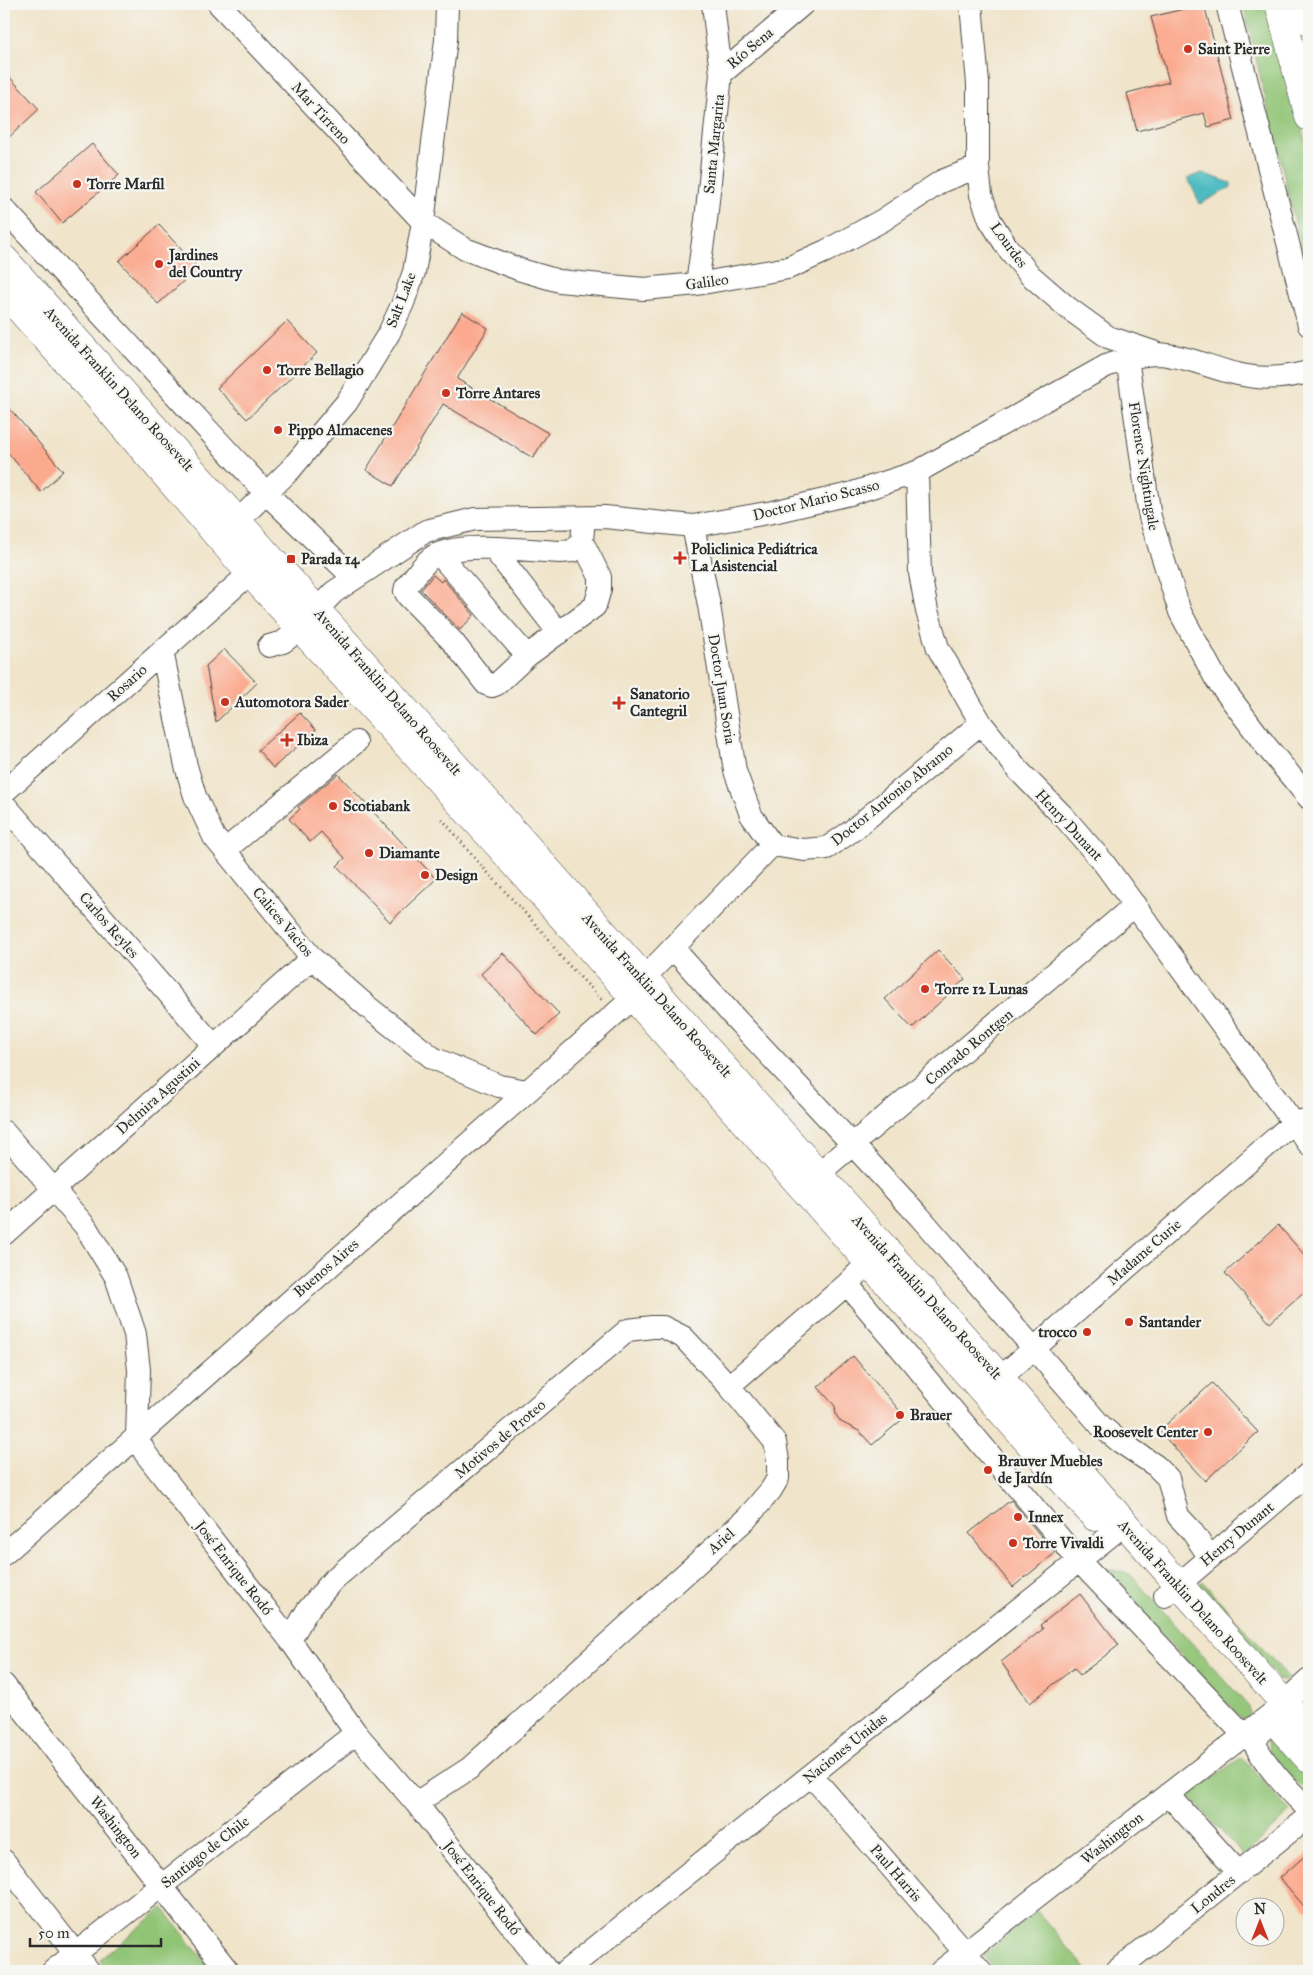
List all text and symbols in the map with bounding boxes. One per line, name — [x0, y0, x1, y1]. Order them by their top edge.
street label: Río Sena — [723, 23, 777, 73]
place label: Saint Pierre — [1198, 40, 1271, 58]
marker: Saint Pierre — [1182, 43, 1194, 55]
street label: Mar Tirreno — [288, 78, 354, 148]
street label: Santa Margarita — [700, 93, 728, 195]
place label: Torre Marfil — [86, 175, 165, 193]
marker: Torre Marfil — [71, 178, 83, 190]
street label: Lourdes — [987, 219, 1031, 271]
place label: Jardines del Country — [167, 246, 243, 282]
marker: Jardines del Country — [153, 258, 165, 270]
street label: Salt Lake — [382, 270, 420, 330]
street label: Galileo — [684, 270, 730, 294]
street label: Avenida Franklin Delano Roosevelt — [40, 302, 198, 476]
place label: Torre Bellagio — [276, 361, 364, 380]
marker: Torre Bellagio — [261, 364, 273, 376]
place label: Torre Antares — [455, 384, 541, 402]
marker: Torre Antares — [440, 387, 452, 399]
street label: Florence Nightingale — [1125, 400, 1163, 532]
place label: Pippo Almacenes — [288, 421, 393, 440]
marker: Pippo Almacenes — [272, 424, 284, 436]
street label: Doctor Mario Scasso — [751, 475, 882, 524]
place label: Policlinica Pediátrica La Asistencial — [691, 540, 818, 575]
place label: Parada 14 — [301, 550, 360, 569]
marker: Policlinica Pediátrica La Asistencial — [673, 551, 687, 565]
marker: Parada 14 — [285, 553, 297, 565]
street label: Avenida Franklin Delano Roosevelt — [310, 604, 466, 780]
street label: Doctor Juan Soria — [703, 633, 740, 746]
street label: Rosario — [103, 660, 151, 705]
place label: Sanatorio Cantegril — [630, 685, 690, 721]
place label: Automotora Sader — [234, 693, 349, 711]
marker: Automotora Sader — [219, 696, 231, 708]
marker: Sanatorio Cantegril — [612, 696, 626, 710]
place label: Ibiza — [297, 731, 329, 749]
marker: Ibiza — [281, 734, 293, 746]
street label: Doctor Antonio Abramo — [828, 740, 957, 850]
street label: Henry Dunant — [1031, 786, 1107, 865]
place label: Scotiabank — [343, 797, 411, 815]
marker: Scotiabank — [327, 800, 339, 812]
place label: Diamante — [379, 844, 441, 862]
marker: Diamante — [363, 847, 375, 859]
place label: Design — [435, 866, 479, 885]
marker: Design — [419, 869, 431, 881]
street label: Calices Vacios — [249, 884, 317, 960]
street label: Carlos Reyles — [75, 888, 143, 962]
street label: Avenida Franklin Delano Roosevelt — [578, 908, 736, 1082]
place label: Torre 12 Lunas — [934, 980, 1028, 998]
marker: Torre 12 Lunas — [919, 983, 931, 995]
street label: Conrado Rontgen — [921, 1005, 1017, 1089]
street label: Delmira Agustini — [112, 1054, 204, 1138]
street label: Avenida Franklin Delano Roosevelt — [848, 1210, 1006, 1384]
street label: Madame Curie — [1103, 1215, 1185, 1289]
street label: Buenos Aires — [290, 1235, 362, 1301]
place label: Santander — [1139, 1313, 1202, 1331]
marker: Santander — [1123, 1316, 1135, 1328]
place label: trocco — [1037, 1323, 1077, 1341]
marker: trocco — [1081, 1326, 1093, 1338]
street label: Motivos de Proteo — [451, 1395, 550, 1482]
place label: Brauer — [910, 1406, 952, 1424]
marker: Brauer — [894, 1409, 906, 1421]
place label: Roosevelt Center — [1093, 1423, 1198, 1441]
marker: Roosevelt Center — [1202, 1426, 1214, 1438]
place label: Brauver Muebles de Jardín — [998, 1452, 1103, 1488]
marker: Brauver Muebles de Jardín — [982, 1464, 994, 1476]
street label: Henry Dunant — [1196, 1498, 1278, 1570]
place label: Innex — [1028, 1508, 1064, 1526]
marker: Innex — [1012, 1511, 1024, 1523]
street label: Avenida Franklin Delano Roosevelt — [1114, 1515, 1272, 1689]
street label: José Enrique Rodó — [190, 1516, 277, 1620]
street label: Ariel — [703, 1524, 739, 1558]
place label: Torre Vivaldi — [1022, 1534, 1105, 1552]
marker: Torre Vivaldi — [1007, 1537, 1019, 1549]
street label: Naciones Unidas — [799, 1709, 891, 1787]
street label: Washington — [86, 1792, 146, 1862]
street label: Washington — [1077, 1808, 1147, 1868]
street label: Santiago de Chile — [157, 1812, 253, 1892]
street label: José Enrique Rodó — [438, 1836, 525, 1940]
street label: Paul Harris — [866, 1841, 926, 1905]
street label: Londres — [1187, 1871, 1239, 1917]
north arrow — [1236, 1898, 1286, 1948]
text: N — [1254, 1901, 1266, 1918]
scale bar — [30, 1915, 161, 1947]
text: 50 m — [38, 1924, 70, 1942]

